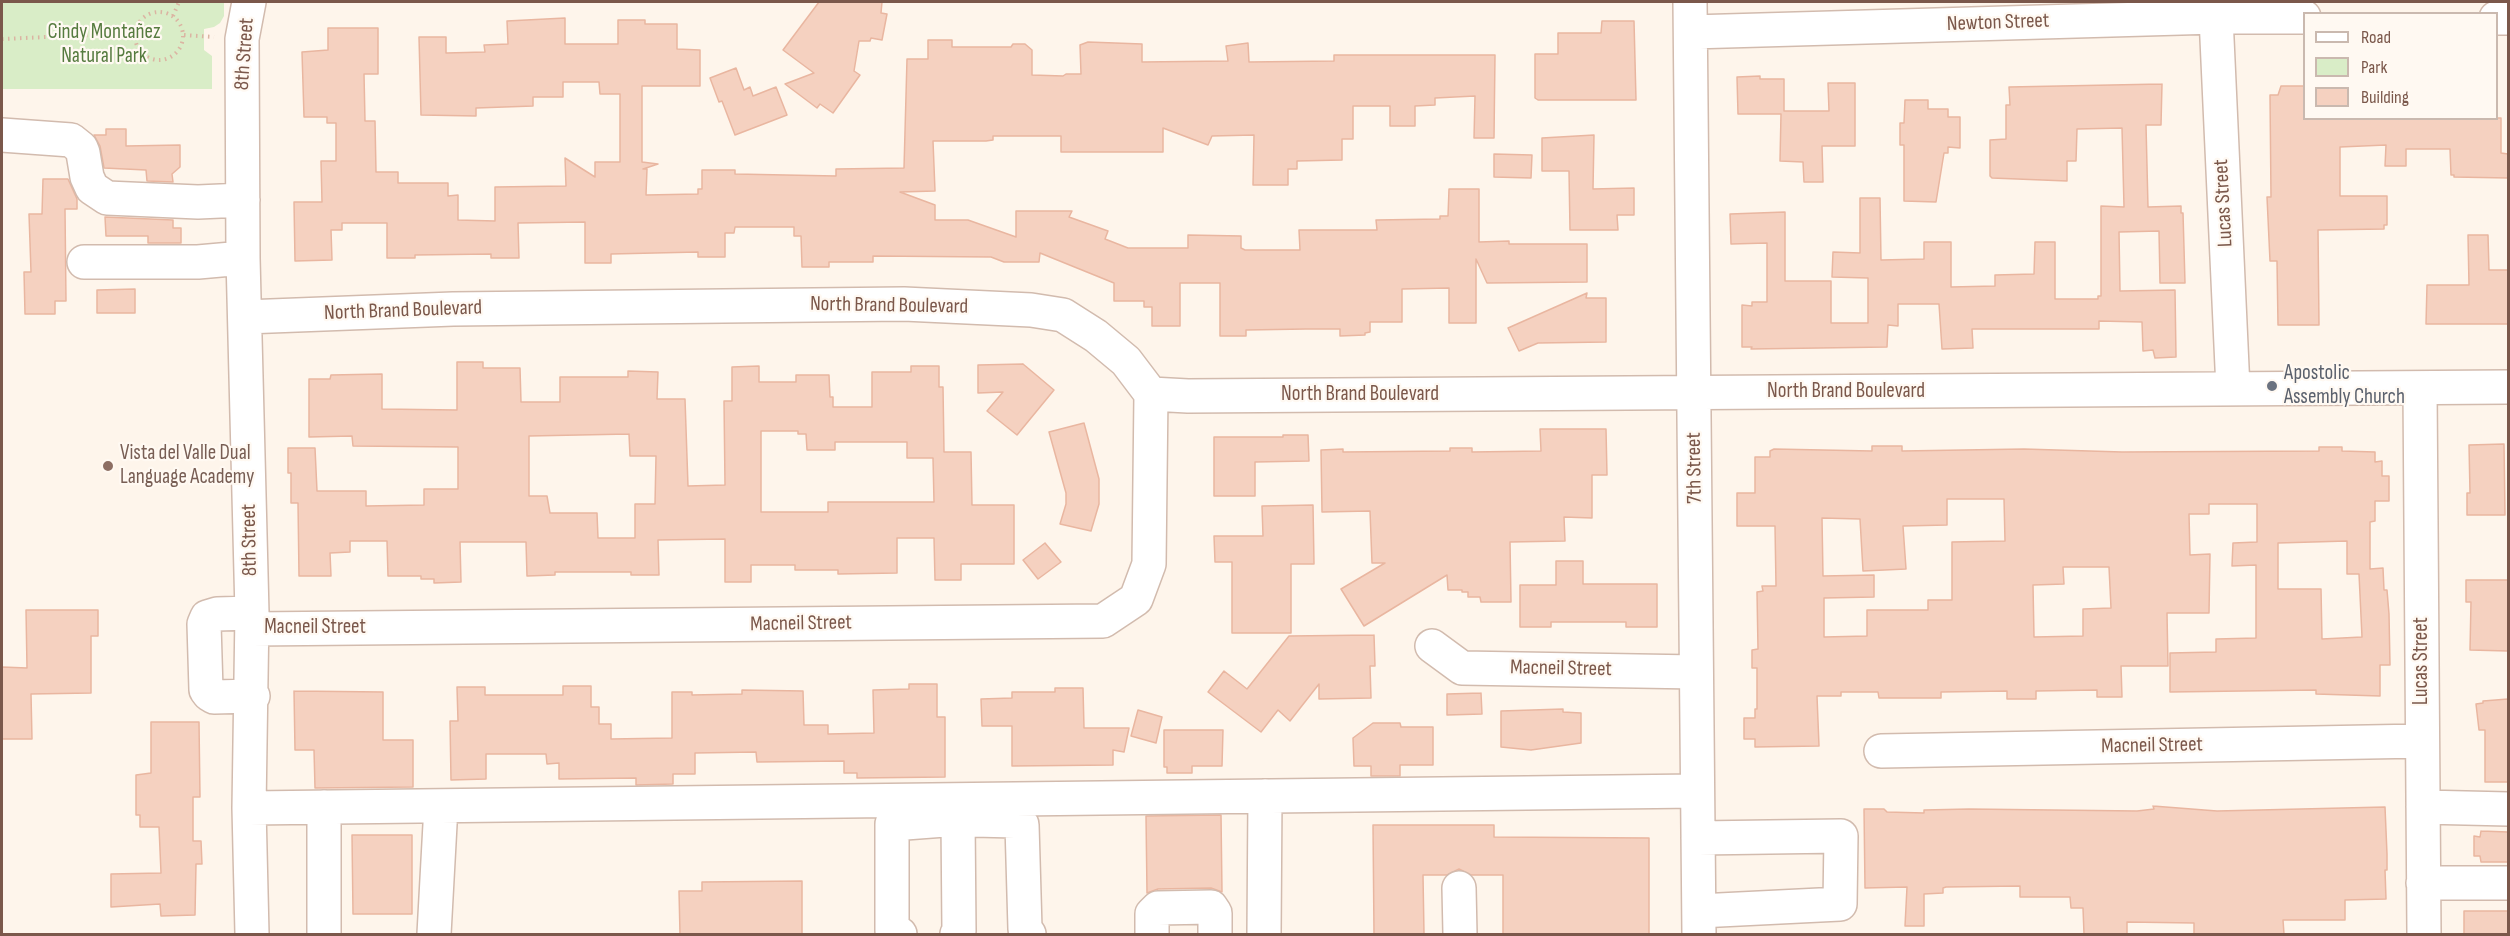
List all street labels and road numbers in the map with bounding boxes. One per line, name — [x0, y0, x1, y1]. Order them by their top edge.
street label: Newton Street — [1946, 9, 2050, 37]
street label: 8th Street — [230, 17, 260, 91]
street label: Lucas Street — [2209, 158, 2239, 248]
street label: North Brand Boulevard — [810, 292, 968, 320]
street label: North Brand Boulevard — [324, 296, 482, 326]
street label: North Brand Boulevard — [1767, 379, 1925, 405]
street label: North Brand Boulevard — [1281, 382, 1439, 408]
street label: 7th Street — [1682, 432, 1708, 504]
street label: 8th Street — [237, 504, 263, 576]
street label: Macneil Street — [750, 611, 852, 637]
street label: Macneil Street — [264, 615, 366, 641]
street label: Lucas Street — [2409, 617, 2435, 705]
street label: Macneil Street — [1510, 656, 1612, 682]
street label: Macneil Street — [2101, 733, 2203, 759]

